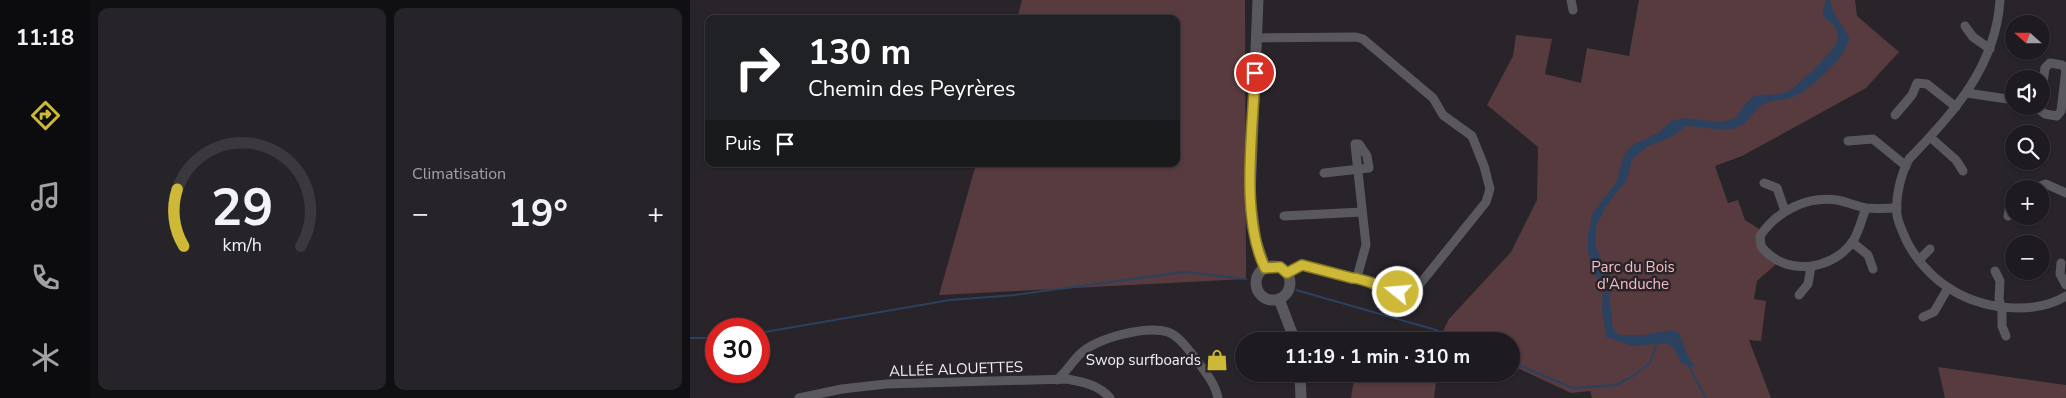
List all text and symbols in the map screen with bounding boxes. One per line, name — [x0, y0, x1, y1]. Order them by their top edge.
north arrow — [2005, 15, 2050, 60]
map controls — [2005, 15, 2050, 280]
text: 11:18 — [16, 23, 74, 53]
text: 130 m — [808, 29, 911, 76]
icon: right — [725, 35, 790, 100]
pin — [1234, 52, 1276, 94]
icon: arrive — [1241, 59, 1269, 87]
button: sound — [2005, 70, 2050, 115]
text: Chemin des Peyrères — [808, 74, 1016, 104]
icon: directions — [28, 98, 63, 133]
button: search — [2005, 125, 2050, 170]
icon: arrive — [771, 130, 799, 158]
text: Puis — [725, 131, 761, 157]
text: Climatisation — [412, 163, 506, 185]
text: 29 — [211, 172, 273, 243]
icon: music — [28, 179, 63, 214]
button: + — [2005, 180, 2050, 225]
text: 19° — [508, 188, 568, 239]
text: − — [412, 195, 429, 233]
text: + — [647, 195, 664, 233]
text: km/h — [222, 233, 262, 257]
button: − — [2005, 235, 2050, 280]
park label: Parc du Bois d'Anduche — [1591, 257, 1675, 294]
icon: phone — [28, 260, 63, 295]
position arrow — [1371, 265, 1423, 317]
speed limit sign: 30 — [705, 318, 770, 383]
icon: climate — [28, 340, 63, 375]
text: 11:19 · 1 min · 310 m — [1285, 344, 1470, 370]
shop icon: Swop surfboards — [1204, 347, 1230, 373]
place label: Swop surfboards — [1086, 350, 1201, 370]
street label: ALLÉE ALOUETTES — [889, 357, 1023, 381]

